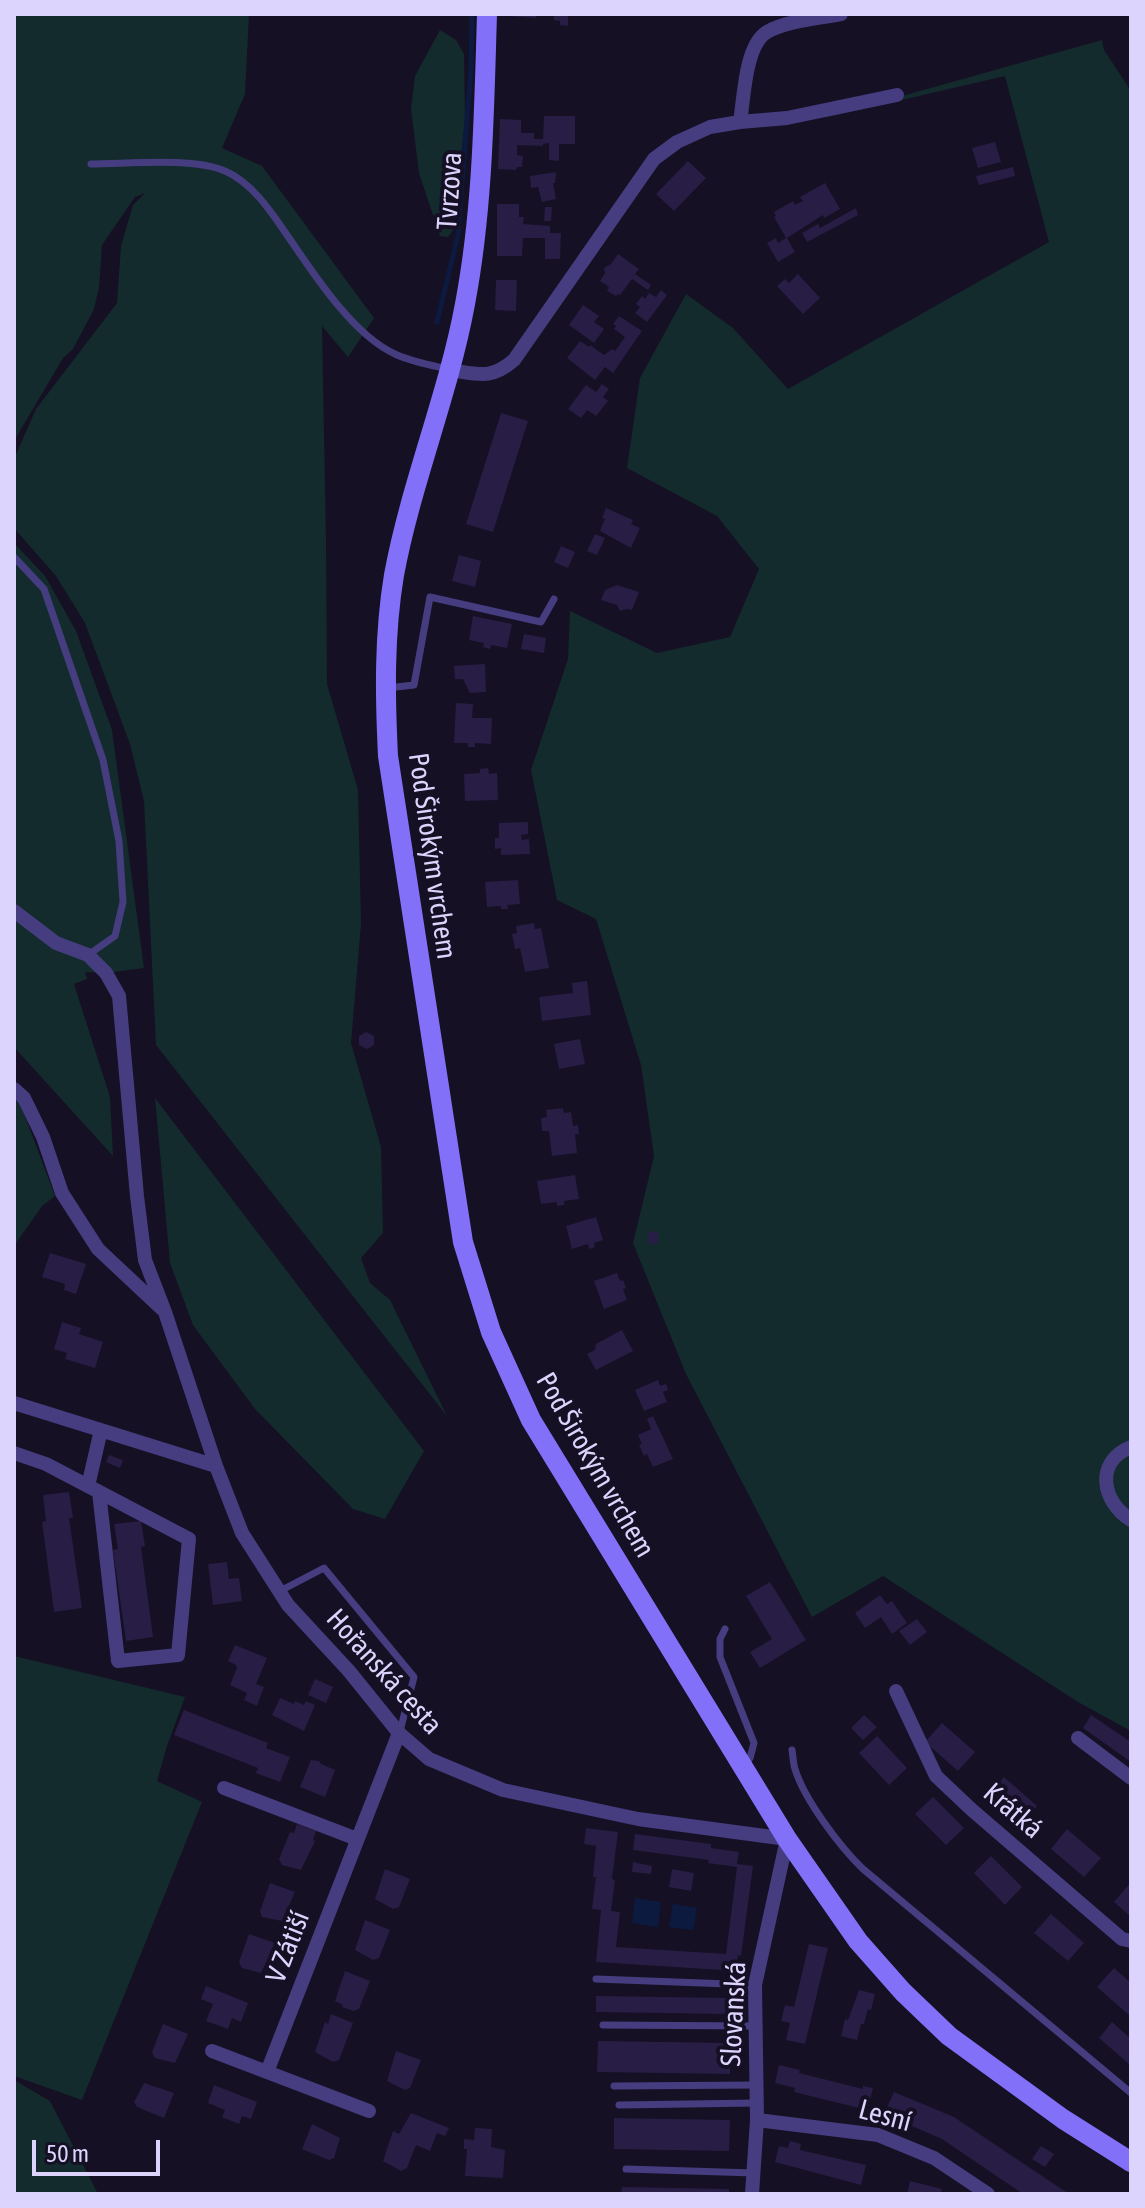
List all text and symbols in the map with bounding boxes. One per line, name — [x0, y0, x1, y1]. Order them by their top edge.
street label: Tvrzova — [431, 151, 469, 231]
street label: Pod Širokým vrchem — [401, 751, 463, 961]
street label: Pod Širokým vrchem — [529, 1367, 661, 1563]
street label: Hořanská cesta — [319, 1602, 449, 1742]
street label: Krátká — [976, 1776, 1050, 1846]
street label: V Zátiší — [259, 1906, 317, 1988]
street label: Slovanská — [714, 1961, 754, 2067]
street label: Lesní — [855, 2093, 915, 2139]
scale bar — [36, 2124, 164, 2174]
text: 50 m — [46, 2140, 89, 2167]

